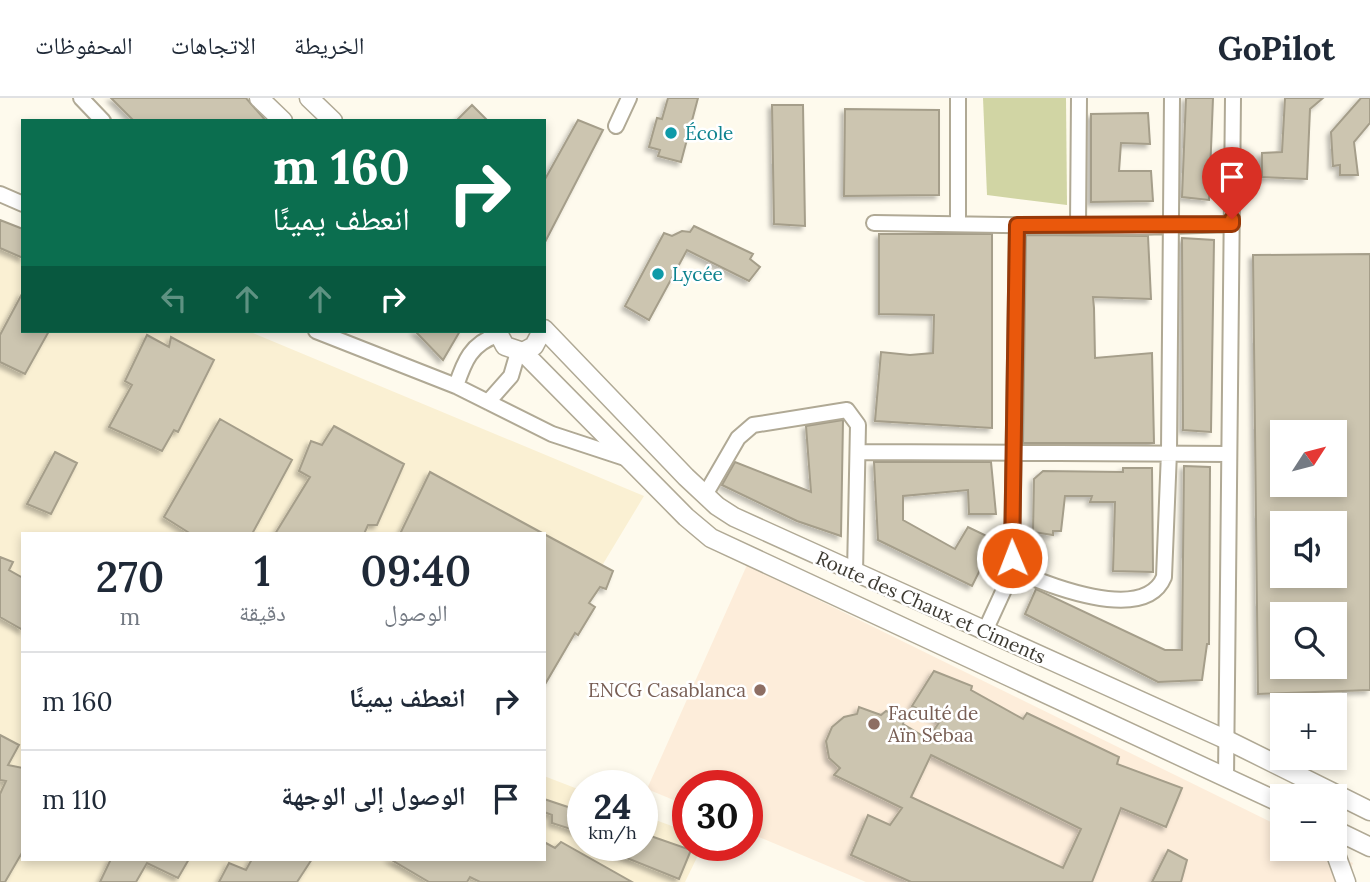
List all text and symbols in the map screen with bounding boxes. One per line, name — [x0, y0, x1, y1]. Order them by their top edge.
text: GoPilot — [1218, 27, 1335, 69]
text: المحفوظات — [35, 30, 133, 61]
text: الاتجاهات — [171, 30, 256, 61]
text: الخريطة — [294, 30, 365, 61]
place label: École — [685, 121, 733, 145]
marker: École — [663, 125, 679, 141]
text: 160 m — [273, 135, 410, 197]
icon: right — [434, 147, 525, 238]
pin — [1202, 147, 1262, 219]
icon: arrive — [1213, 158, 1251, 196]
text: انعطف يمينًا — [272, 198, 410, 239]
place label: Lycée — [672, 262, 723, 286]
marker: Lycée — [650, 266, 666, 282]
icon: left — [155, 280, 193, 318]
icon: ahead — [228, 280, 266, 318]
icon: ahead — [301, 280, 339, 318]
icon: right — [374, 280, 412, 318]
north arrow — [1270, 420, 1348, 497]
map controls — [1270, 420, 1347, 861]
button: sound — [1270, 511, 1347, 588]
position arrow — [975, 521, 1049, 595]
text: 1 — [254, 544, 271, 598]
text: 09:40 — [361, 544, 471, 598]
street label: Route des Chaux et Ciments — [812, 545, 1050, 669]
text: 270 — [96, 550, 164, 604]
text: دقيقة — [239, 598, 286, 627]
text: الوصول — [384, 598, 448, 627]
text: m — [120, 602, 140, 631]
button: search — [1270, 602, 1347, 679]
place label: ENCG Casablanca — [588, 678, 746, 702]
text: انعطف يمينًا — [349, 681, 466, 714]
icon: right — [487, 682, 525, 720]
marker: ENCG Casablanca — [752, 682, 768, 698]
text: 160 m — [42, 685, 113, 718]
button: + — [1270, 693, 1347, 770]
place label: Faculté de Aïn Sebaa — [887, 701, 978, 747]
marker: Faculté de Aïn Sebaa — [866, 716, 882, 732]
speed limit sign: 30 — [672, 770, 763, 861]
text: الوصول إلى الوجهة — [281, 779, 466, 812]
icon: arrive — [487, 780, 525, 818]
text: 110 m — [42, 783, 107, 816]
text: 24 — [594, 784, 631, 829]
button: − — [1270, 784, 1347, 861]
text: km/h — [588, 821, 637, 844]

